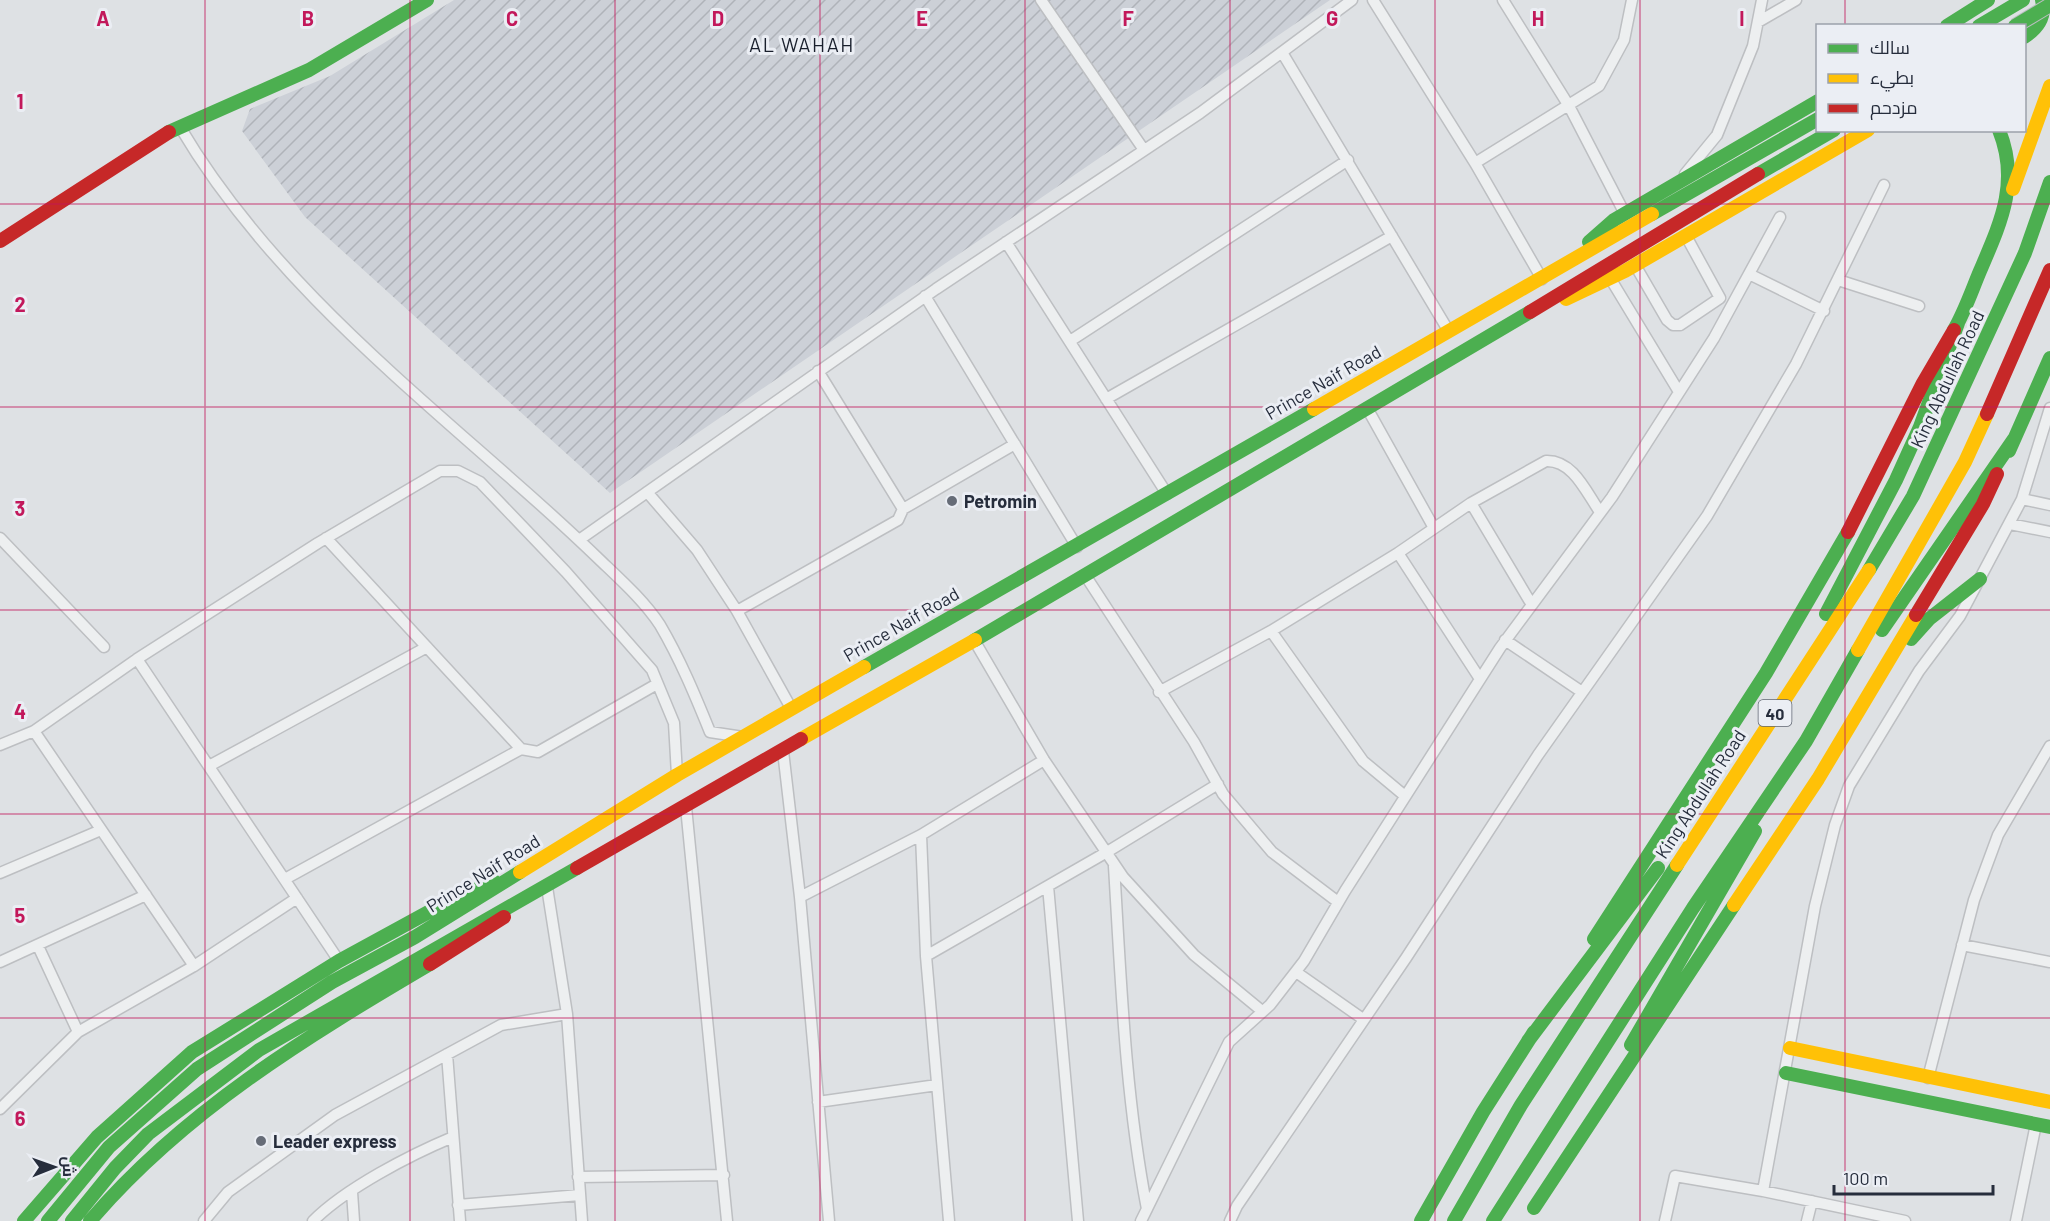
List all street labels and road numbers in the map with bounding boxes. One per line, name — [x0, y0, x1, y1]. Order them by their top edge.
street label: King Abdullah Road — [1906, 307, 1988, 451]
street label: Prince Naif Road — [1261, 340, 1385, 424]
street label: Prince Naif Road — [839, 582, 963, 666]
road number: 40 — [1758, 700, 1792, 726]
street label: King Abdullah Road — [1650, 725, 1750, 863]
street label: Prince Naif Road — [422, 829, 544, 917]

